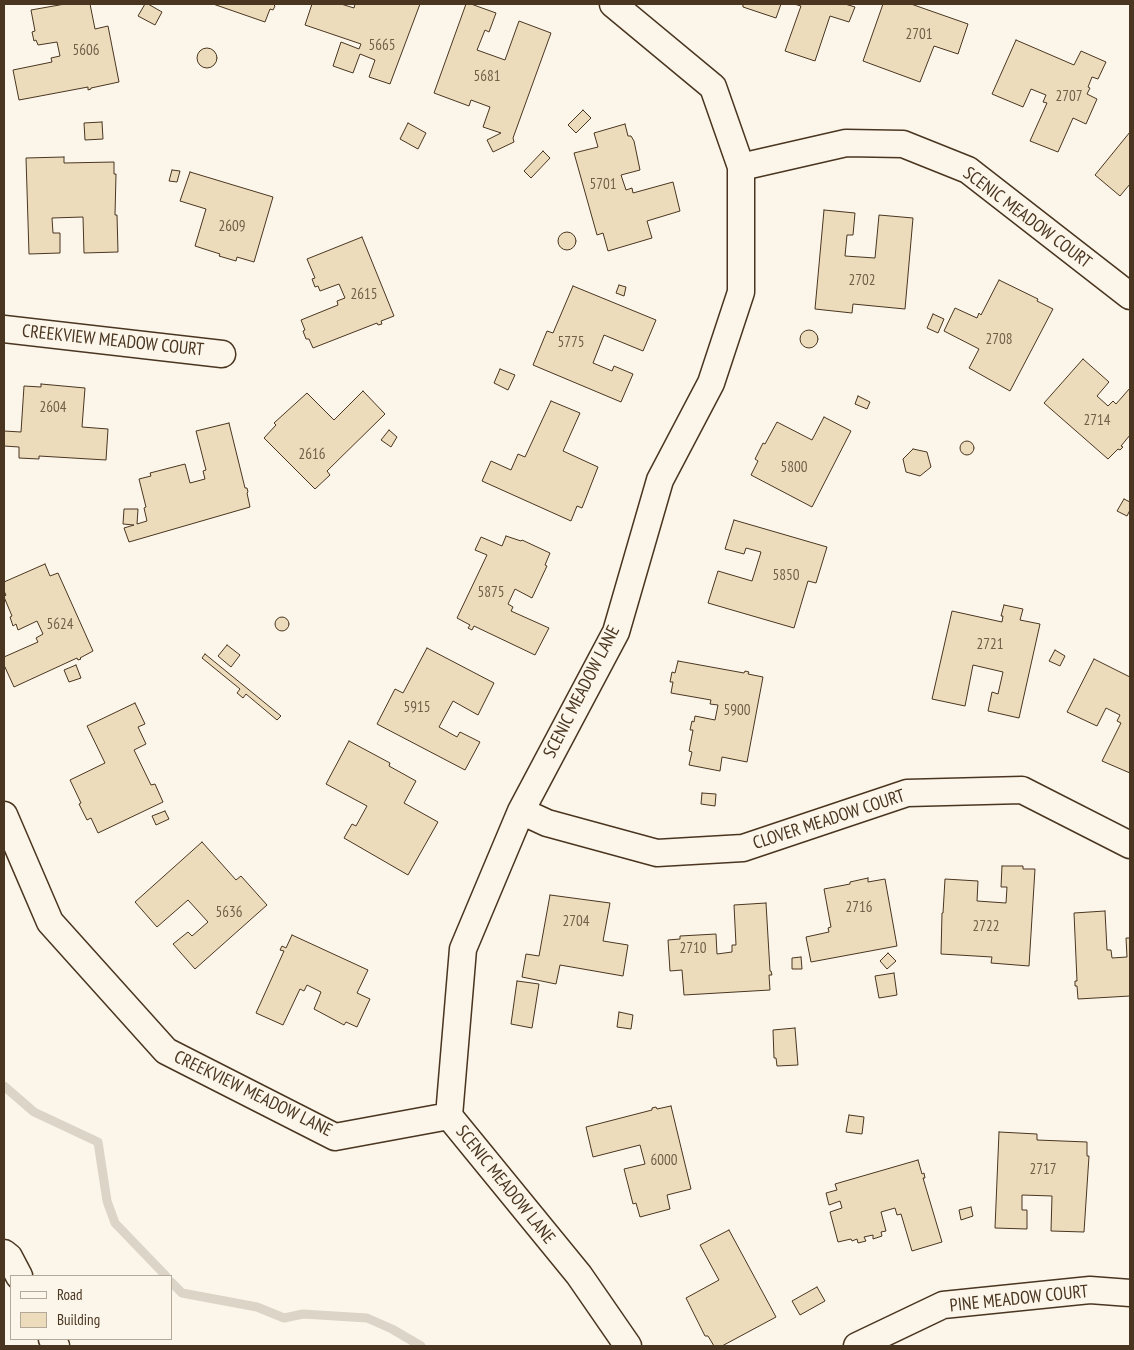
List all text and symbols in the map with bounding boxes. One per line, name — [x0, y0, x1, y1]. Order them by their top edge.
house number: 2701 — [906, 26, 932, 44]
house number: 5665 — [369, 37, 395, 55]
house number: 5606 — [73, 42, 99, 60]
house number: 5681 — [474, 68, 500, 86]
house number: 2707 — [1056, 88, 1082, 106]
street label: SCENIC MEADOW COURT — [959, 163, 1095, 273]
house number: 5701 — [590, 176, 616, 194]
house number: 2609 — [219, 218, 245, 236]
house number: 2702 — [849, 272, 875, 290]
house number: 2615 — [351, 286, 377, 304]
street label: CREEKVIEW MEADOW COURT — [21, 321, 205, 361]
house number: 2708 — [986, 331, 1012, 349]
house number: 5775 — [558, 334, 584, 352]
house number: 2604 — [40, 399, 66, 417]
house number: 2714 — [1084, 412, 1110, 430]
house number: 2616 — [299, 446, 325, 464]
house number: 5800 — [781, 459, 807, 477]
house number: 5850 — [773, 567, 799, 585]
house number: 5875 — [478, 584, 504, 602]
house number: 5624 — [47, 616, 73, 634]
street label: SCENIC MEADOW LANE — [539, 622, 625, 762]
house number: 2721 — [977, 636, 1003, 654]
house number: 5915 — [404, 699, 430, 717]
house number: 5900 — [724, 702, 750, 720]
street label: CLOVER MEADOW COURT — [750, 785, 908, 855]
house number: 2716 — [846, 899, 872, 917]
house number: 5636 — [216, 904, 242, 922]
house number: 2704 — [563, 913, 589, 931]
house number: 2722 — [973, 918, 999, 936]
house number: 2710 — [680, 940, 706, 958]
street label: CREEKVIEW MEADOW LANE — [170, 1046, 336, 1142]
street label: SCENIC MEADOW LANE — [451, 1122, 559, 1248]
house number: 6000 — [651, 1152, 677, 1170]
house number: 2717 — [1030, 1161, 1056, 1179]
legend — [10, 1275, 172, 1340]
street label: PINE MEADOW COURT — [949, 1281, 1089, 1317]
text: Road — [57, 1285, 83, 1304]
text: Building — [57, 1310, 100, 1329]

